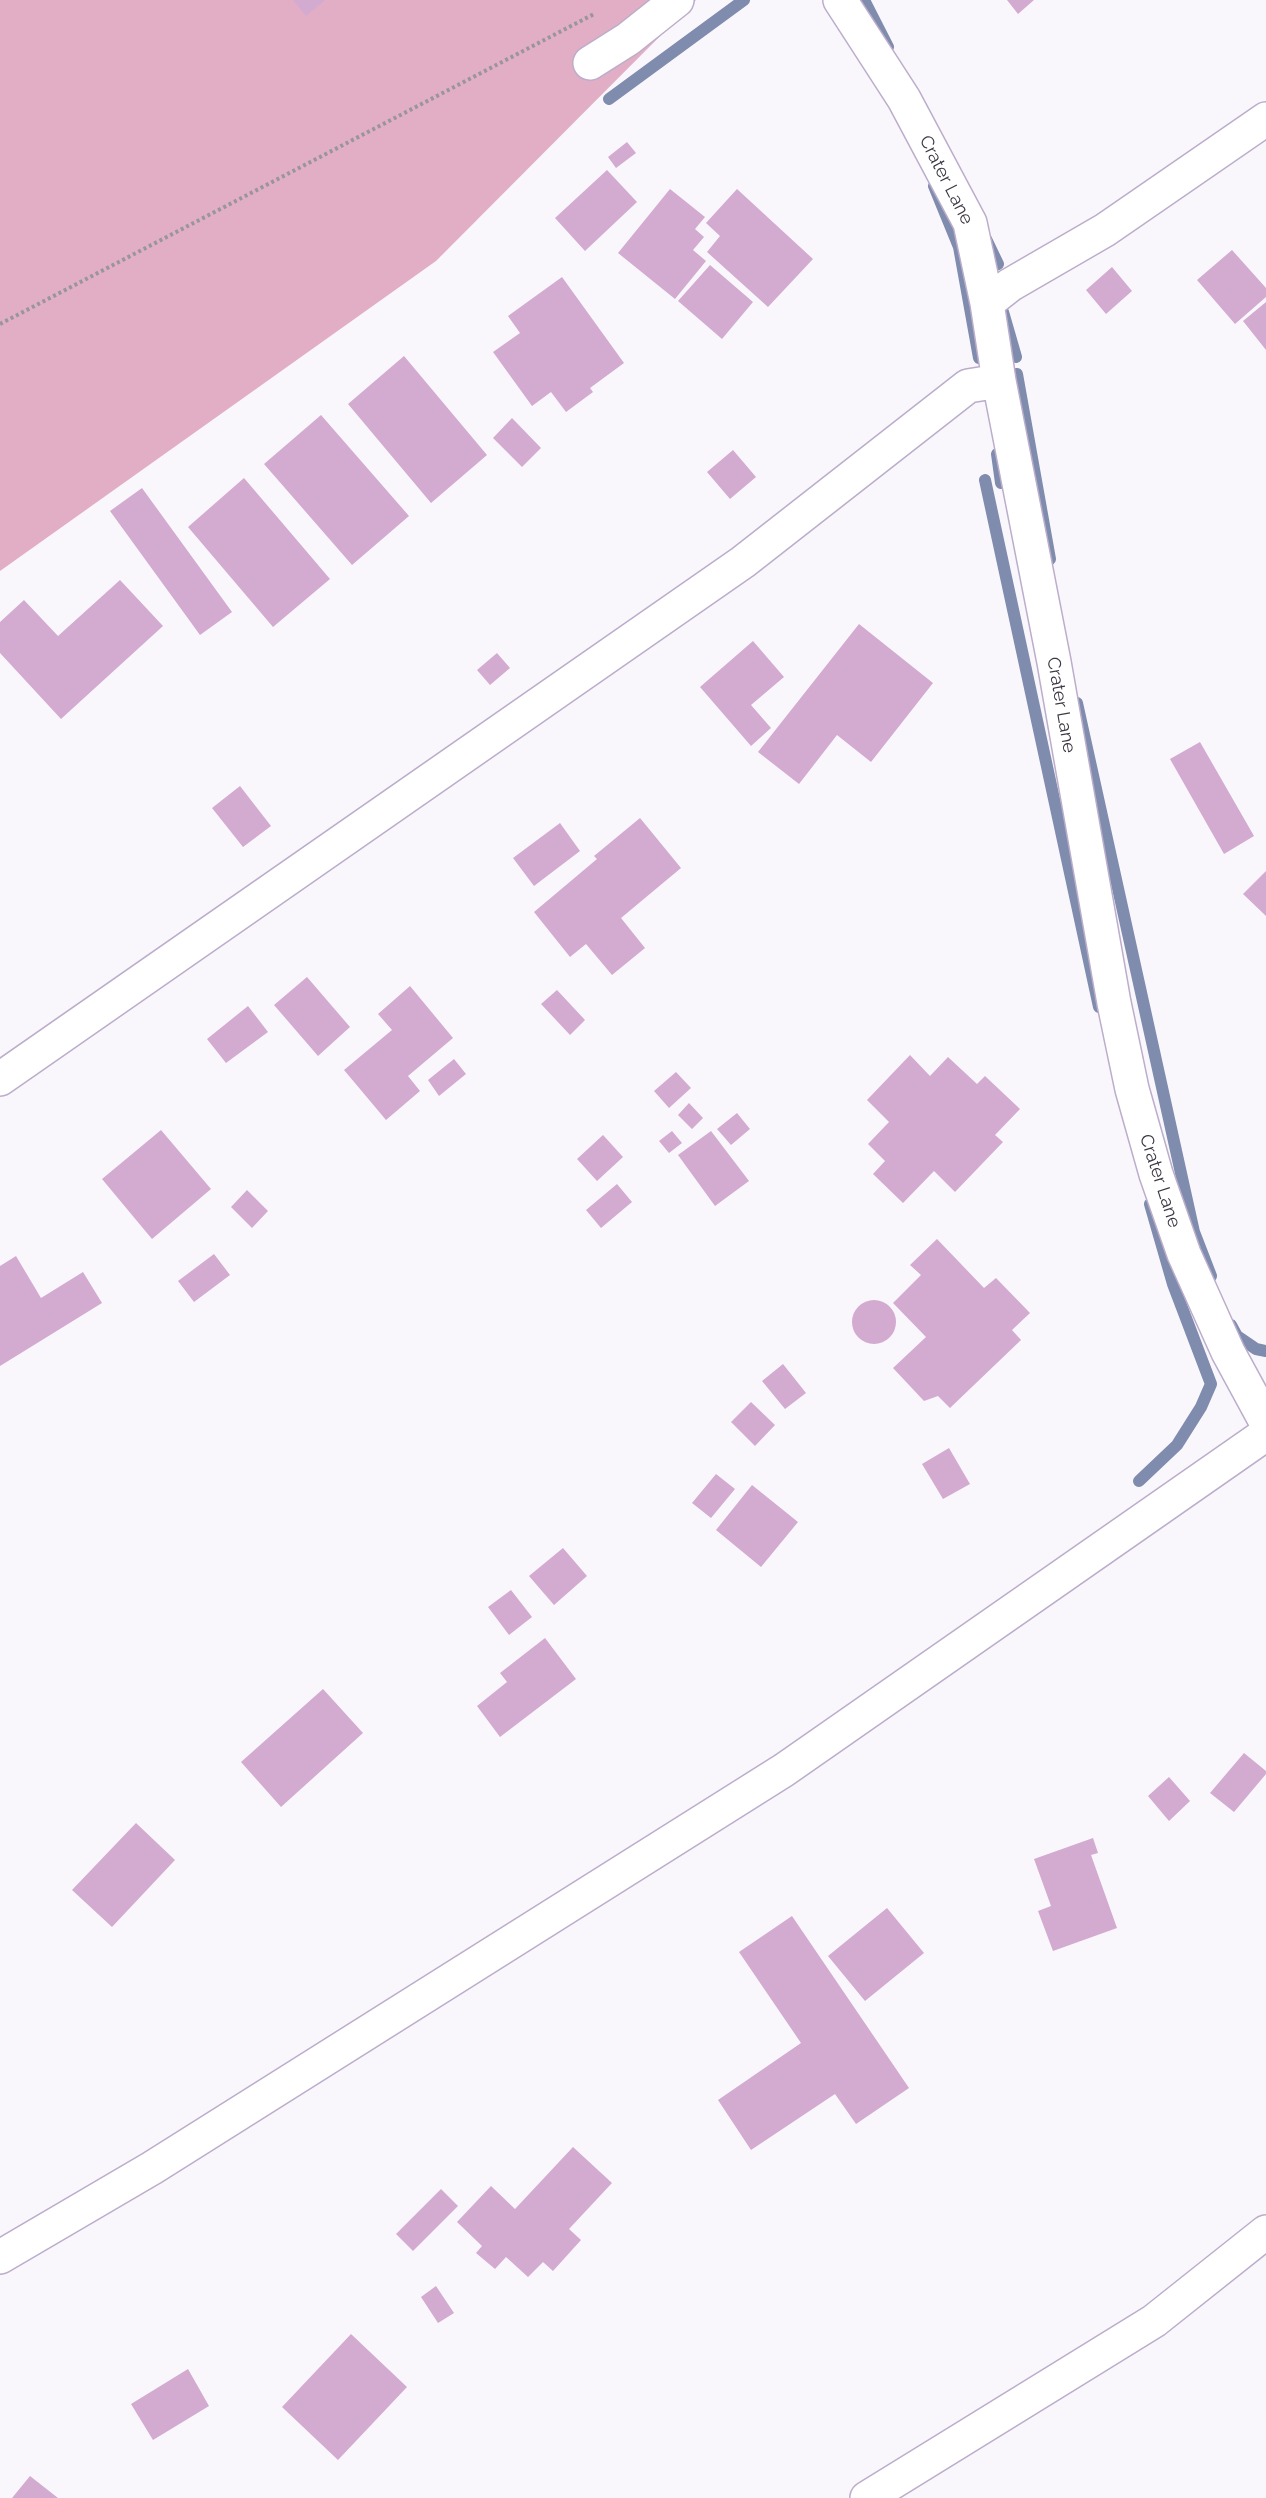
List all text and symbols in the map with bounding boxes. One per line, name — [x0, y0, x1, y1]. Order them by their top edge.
street label: Crater Lane — [914, 132, 978, 228]
street label: Crater Lane — [1042, 655, 1080, 755]
street label: Crater Lane — [1135, 1131, 1185, 1231]

